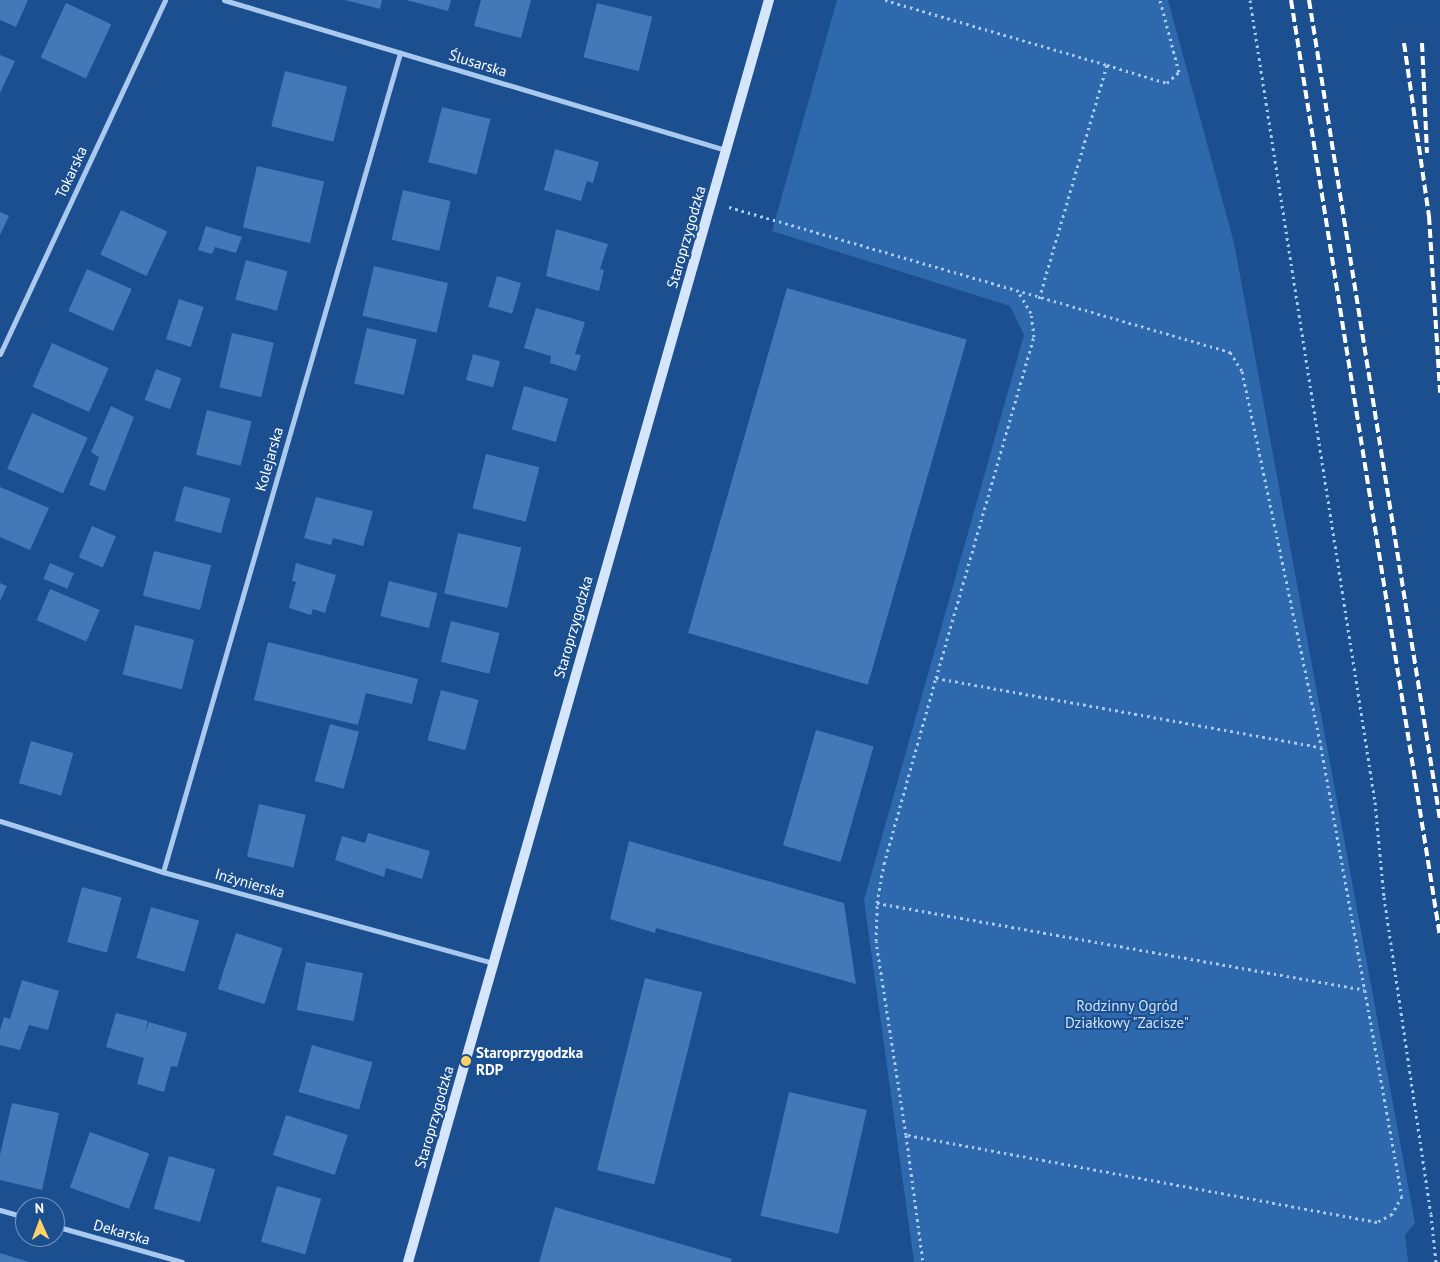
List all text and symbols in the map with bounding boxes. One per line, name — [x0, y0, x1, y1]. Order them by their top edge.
street label: Ślusarska — [447, 46, 509, 80]
street label: Tokarska — [51, 143, 91, 201]
street label: Staroprzygodzka — [663, 184, 709, 290]
street label: Kolejarska — [251, 425, 287, 493]
street label: Staroprzygodzka — [550, 574, 596, 680]
street label: Inżynierska — [213, 864, 287, 902]
park label: Rodzinny Ogród Działkowy "Zacisze" — [1064, 996, 1190, 1031]
place label: Staroprzygodzka RDP — [476, 1043, 583, 1078]
marker: Staroprzygodzka RDP — [460, 1055, 472, 1067]
street label: Staroprzygodzka — [411, 1064, 457, 1170]
north arrow — [15, 1197, 65, 1247]
text: N — [35, 1199, 44, 1217]
street label: Dekarska — [92, 1215, 152, 1249]

